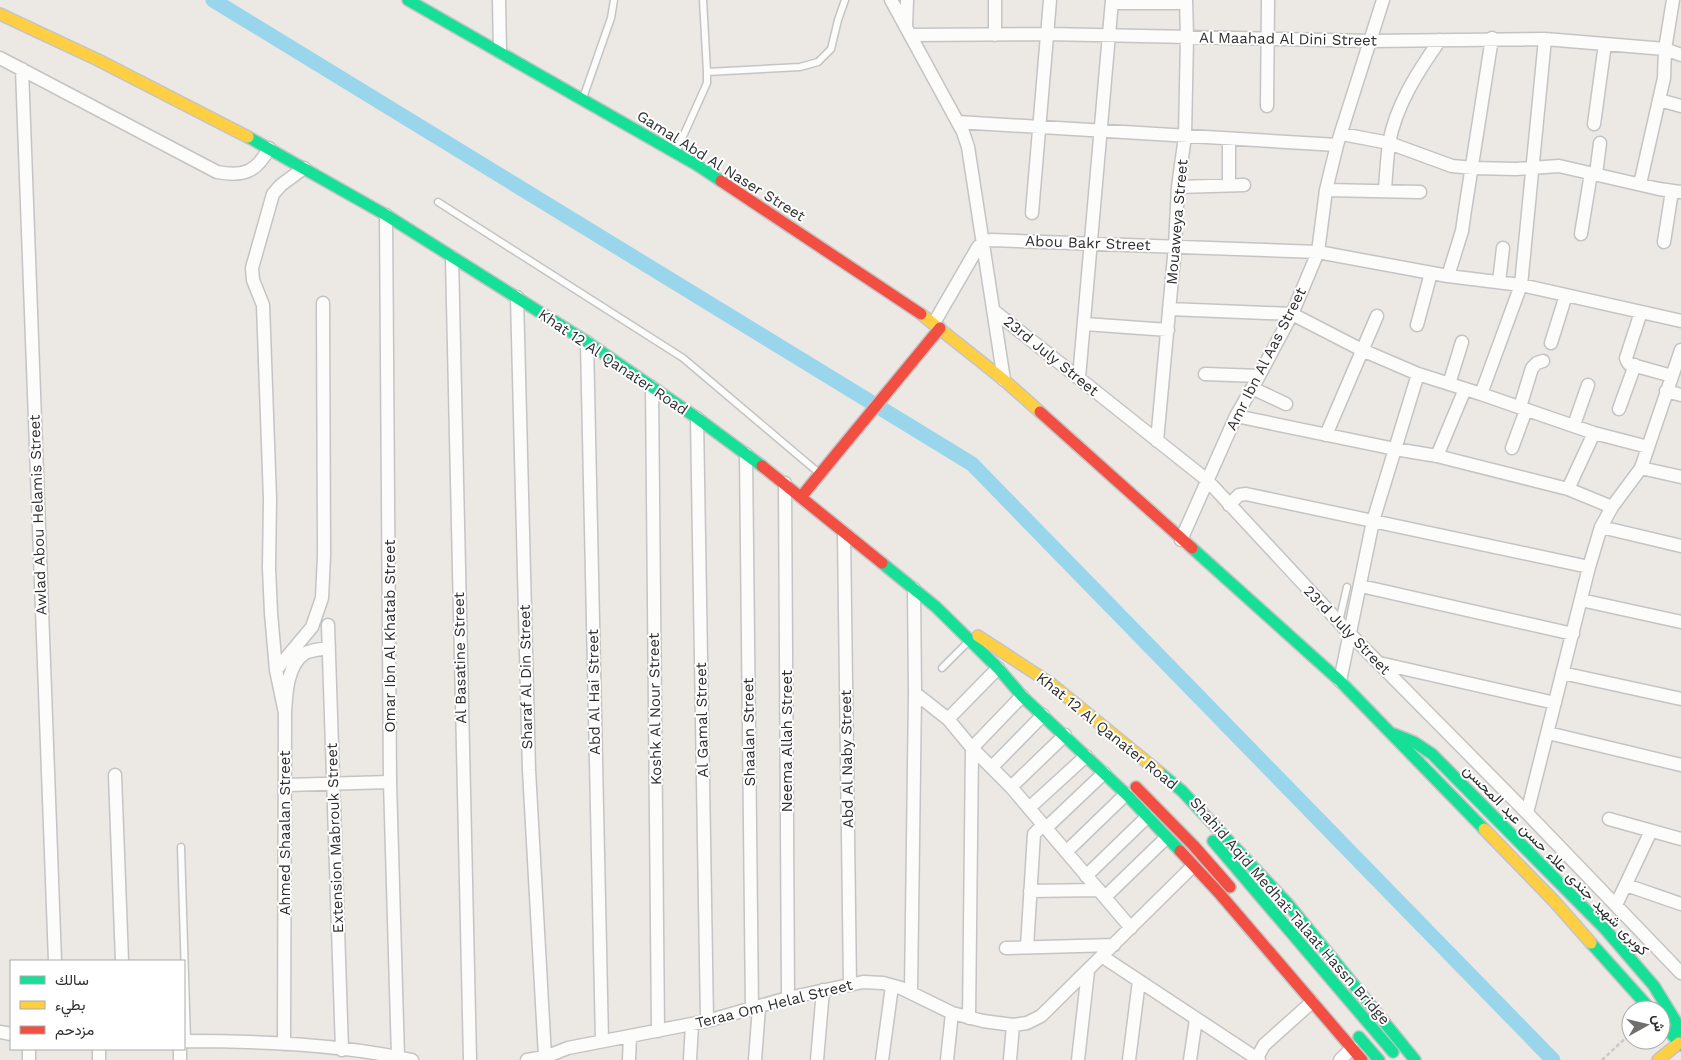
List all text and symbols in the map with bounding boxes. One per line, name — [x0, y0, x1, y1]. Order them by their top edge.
street label: Al Maahad Al Dini Street — [1199, 28, 1378, 50]
street label: Gamal Abd Al Naser Street — [634, 107, 809, 226]
street label: Mouaweya Street — [1163, 158, 1192, 285]
street label: Abou Bakr Street — [1025, 232, 1152, 254]
street label: Amr Ibn Al Aas Street — [1222, 284, 1310, 433]
street label: Khat 12 Al Qanater Road — [535, 305, 691, 419]
street label: 23rd July Street — [1000, 312, 1103, 400]
street label: Awlad Abou Helamis Street — [25, 414, 50, 616]
street label: Omar Ibn Al Khatab Street — [381, 539, 399, 733]
street label: 23rd July Street — [1300, 582, 1395, 679]
street label: Al Basatine Street — [450, 591, 470, 724]
street label: Sharaf Al Din Street — [516, 604, 536, 750]
street label: Abd Al Hai Street — [584, 628, 604, 755]
street label: Koshk Al Nour Street — [645, 632, 665, 785]
street label: Al Gamal Street — [692, 661, 712, 778]
street label: Neema Allah Street — [778, 669, 796, 812]
street label: Khat 12 Al Qanater Road — [1033, 669, 1181, 793]
street label: Shaalan Street — [739, 677, 759, 786]
street label: Abd Al Naby Street — [837, 689, 857, 828]
street label: Extension Mabrouk Street — [323, 742, 347, 933]
street label: Ahmed Shaalan Street — [276, 750, 294, 916]
street label: كوبرى شهيد جندى علاء حسن عبد المحسن — [1459, 761, 1653, 960]
street label: Shahid Aqid Medhat Talaat Hassn Bridge — [1186, 793, 1394, 1029]
legend — [10, 960, 185, 1050]
text: سالك — [55, 971, 89, 989]
street label: Teraa Om Helal Street — [694, 976, 855, 1032]
text: بطيء — [55, 996, 85, 1018]
north arrow — [1621, 1000, 1671, 1050]
text: ش — [1649, 1014, 1668, 1033]
text: مزدحم — [55, 1021, 94, 1040]

